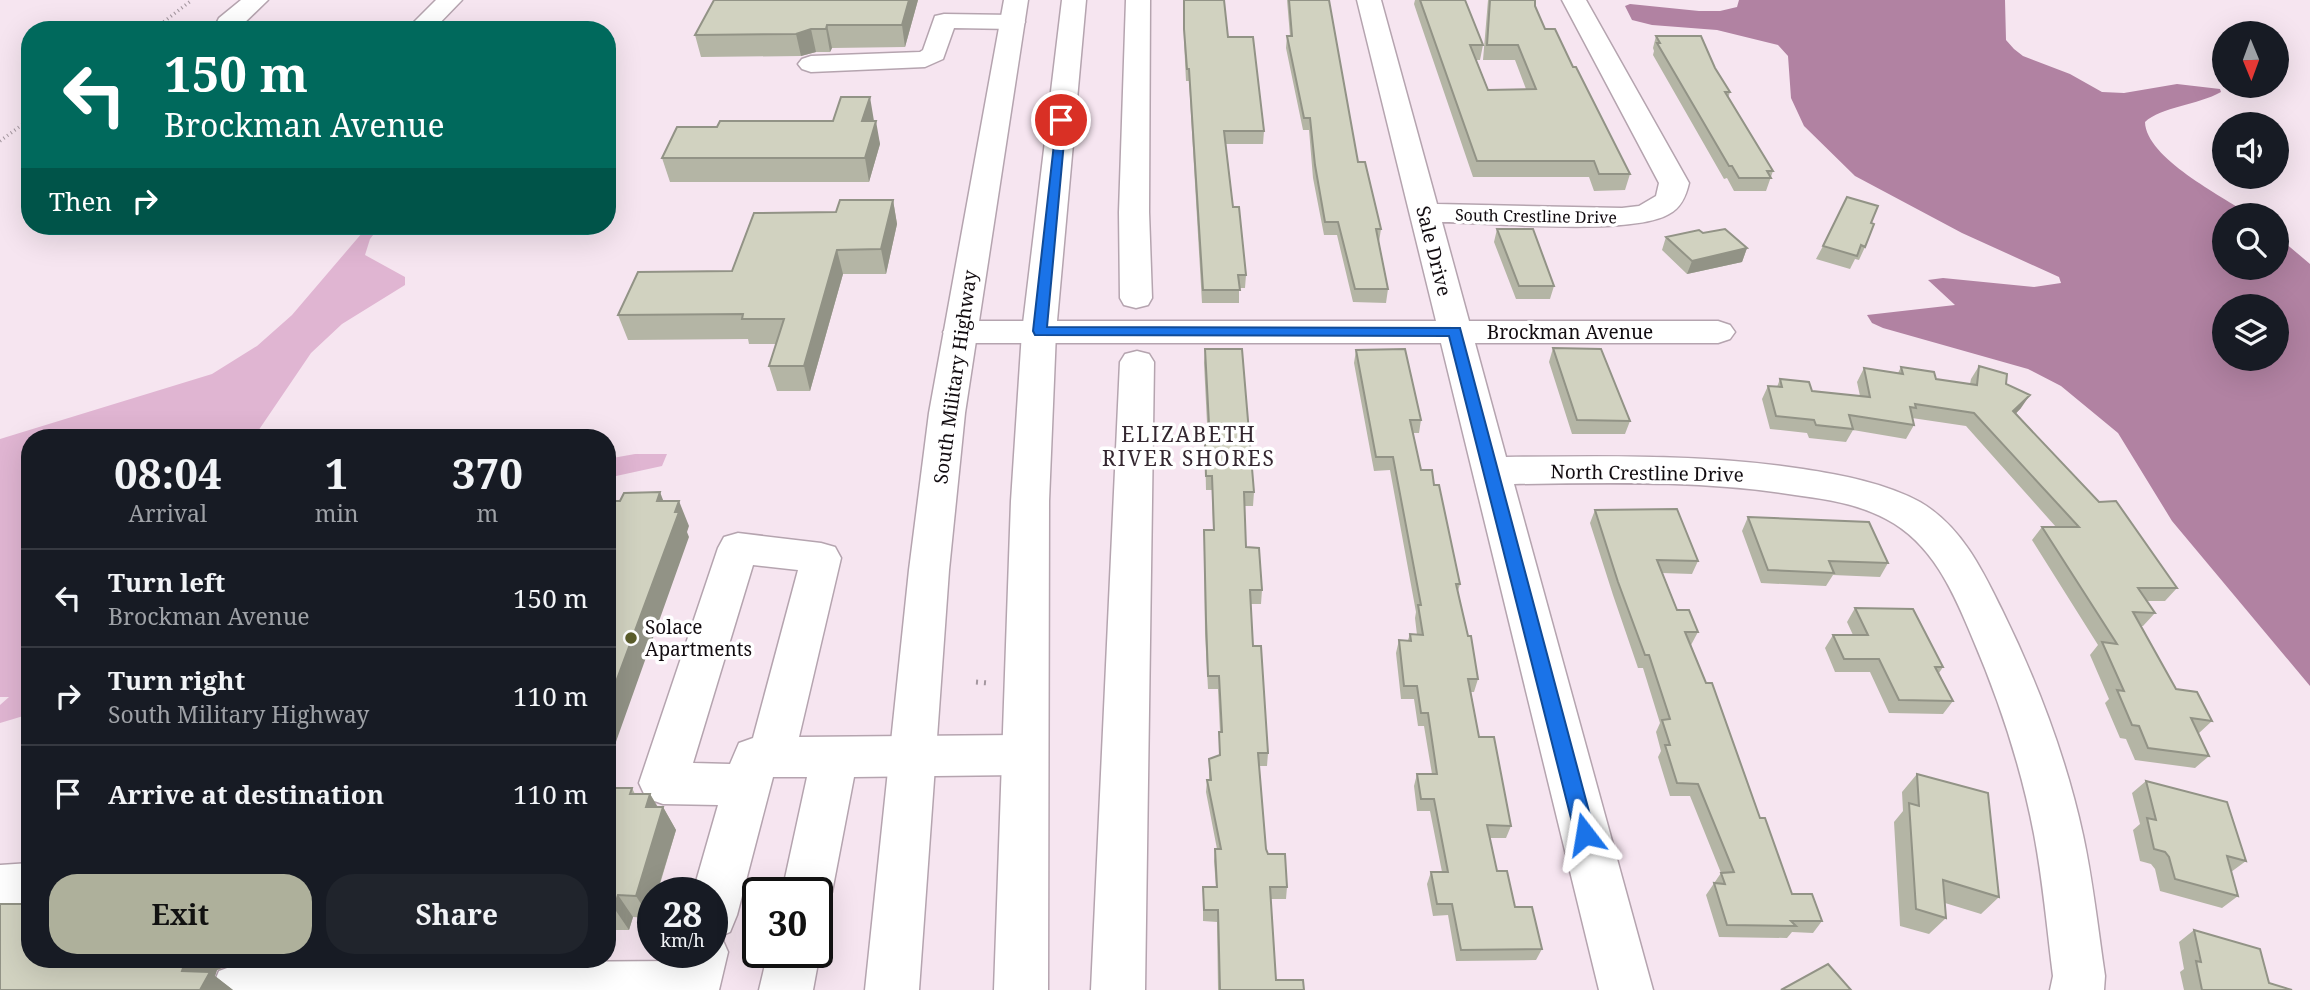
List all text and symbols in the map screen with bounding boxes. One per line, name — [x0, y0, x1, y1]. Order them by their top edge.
north arrow — [2212, 21, 2289, 98]
map controls — [2212, 21, 2289, 371]
text: 150 m — [164, 40, 308, 106]
icon: left — [49, 49, 140, 140]
pin — [1031, 90, 1091, 150]
icon: arrive — [1042, 101, 1080, 139]
text: Brockman Avenue — [164, 103, 445, 146]
button: sound — [2212, 112, 2289, 189]
icon: right — [126, 182, 164, 220]
text: Then — [49, 183, 112, 219]
street label: Sale Drive — [1410, 203, 1458, 299]
button: search — [2212, 203, 2289, 280]
street label: South Crestline Drive — [1455, 204, 1617, 228]
street label: South Military Highway — [927, 268, 983, 486]
button: layers — [2212, 294, 2289, 371]
street label: Brockman Avenue — [1487, 319, 1653, 345]
district label: ELIZABETH RIVER SHORES — [1102, 420, 1276, 472]
text: 08:04 — [114, 444, 222, 501]
text: 1 — [325, 444, 349, 501]
text: 370 — [452, 444, 523, 501]
street label: North Crestline Drive — [1550, 458, 1744, 488]
text: Arrival — [129, 497, 207, 529]
text: min — [315, 497, 359, 529]
text: m — [476, 497, 498, 529]
text: Turn left — [108, 564, 225, 600]
icon: left — [49, 579, 87, 617]
text: 150 m — [513, 580, 588, 616]
text: Brockman Avenue — [108, 600, 310, 632]
place label: Solace Apartments — [645, 614, 752, 662]
marker: Solace Apartments — [623, 630, 639, 646]
text: Turn right — [108, 662, 245, 698]
icon: right — [49, 677, 87, 715]
text: 110 m — [513, 678, 588, 714]
text: South Military Highway — [108, 698, 369, 730]
icon: arrive — [49, 775, 87, 813]
text: Arrive at destination — [108, 776, 384, 812]
text: 110 m — [513, 776, 588, 812]
position arrow — [1548, 797, 1622, 871]
button: Exit — [49, 874, 312, 954]
button: Share — [326, 874, 588, 954]
speed limit sign: 30 — [742, 877, 833, 968]
text: 28 — [663, 890, 702, 937]
text: km/h — [660, 928, 705, 952]

